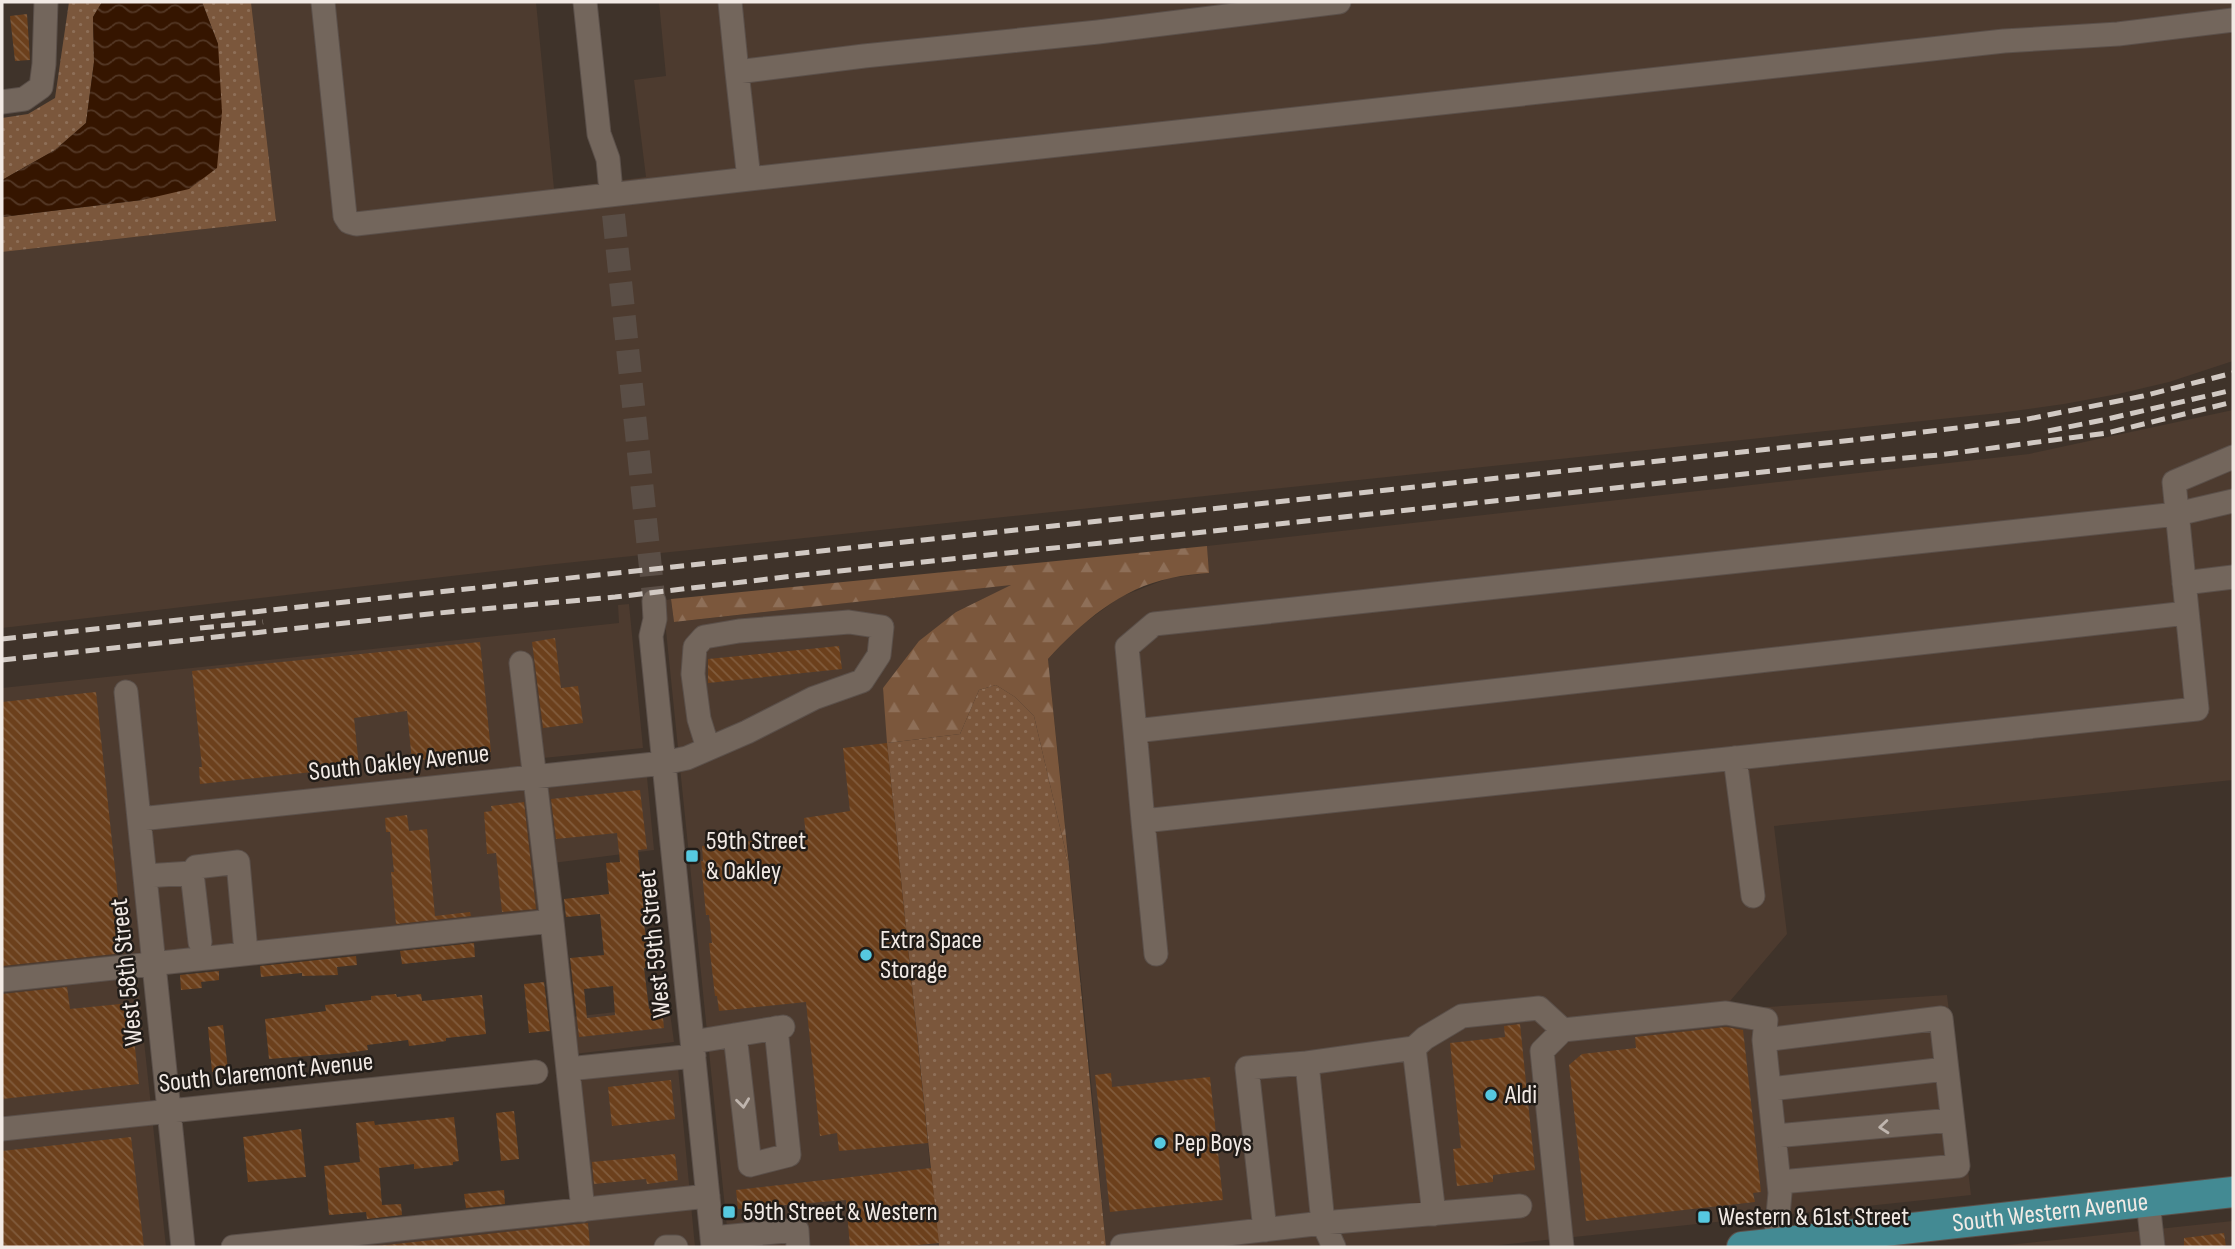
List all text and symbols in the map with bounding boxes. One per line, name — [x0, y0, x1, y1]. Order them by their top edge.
street label: South Oakley Avenue — [307, 738, 491, 788]
place label: 59th Street & Oakley — [706, 826, 806, 887]
marker: 59th Street & Oakley — [684, 848, 700, 864]
street label: West 59th Street — [632, 868, 678, 1019]
street label: West 58th Street — [104, 897, 150, 1047]
place label: Extra Space Storage — [880, 925, 982, 986]
marker: Extra Space Storage — [858, 947, 874, 963]
street label: South Claremont Avenue — [157, 1046, 375, 1100]
place label: Aldi — [1504, 1080, 1537, 1111]
marker: Aldi — [1483, 1087, 1499, 1103]
one-way arrow — [735, 1098, 750, 1109]
one-way arrow — [1878, 1119, 1890, 1134]
place label: Pep Boys — [1174, 1128, 1252, 1159]
marker: Pep Boys — [1152, 1135, 1168, 1151]
street label: South Western Avenue — [1951, 1186, 2150, 1239]
place label: 59th Street & Western — [743, 1197, 938, 1228]
place label: Western & 61st Street — [1718, 1202, 1909, 1233]
marker: 59th Street & Western — [721, 1204, 737, 1220]
marker: Western & 61st Street — [1696, 1209, 1712, 1225]

